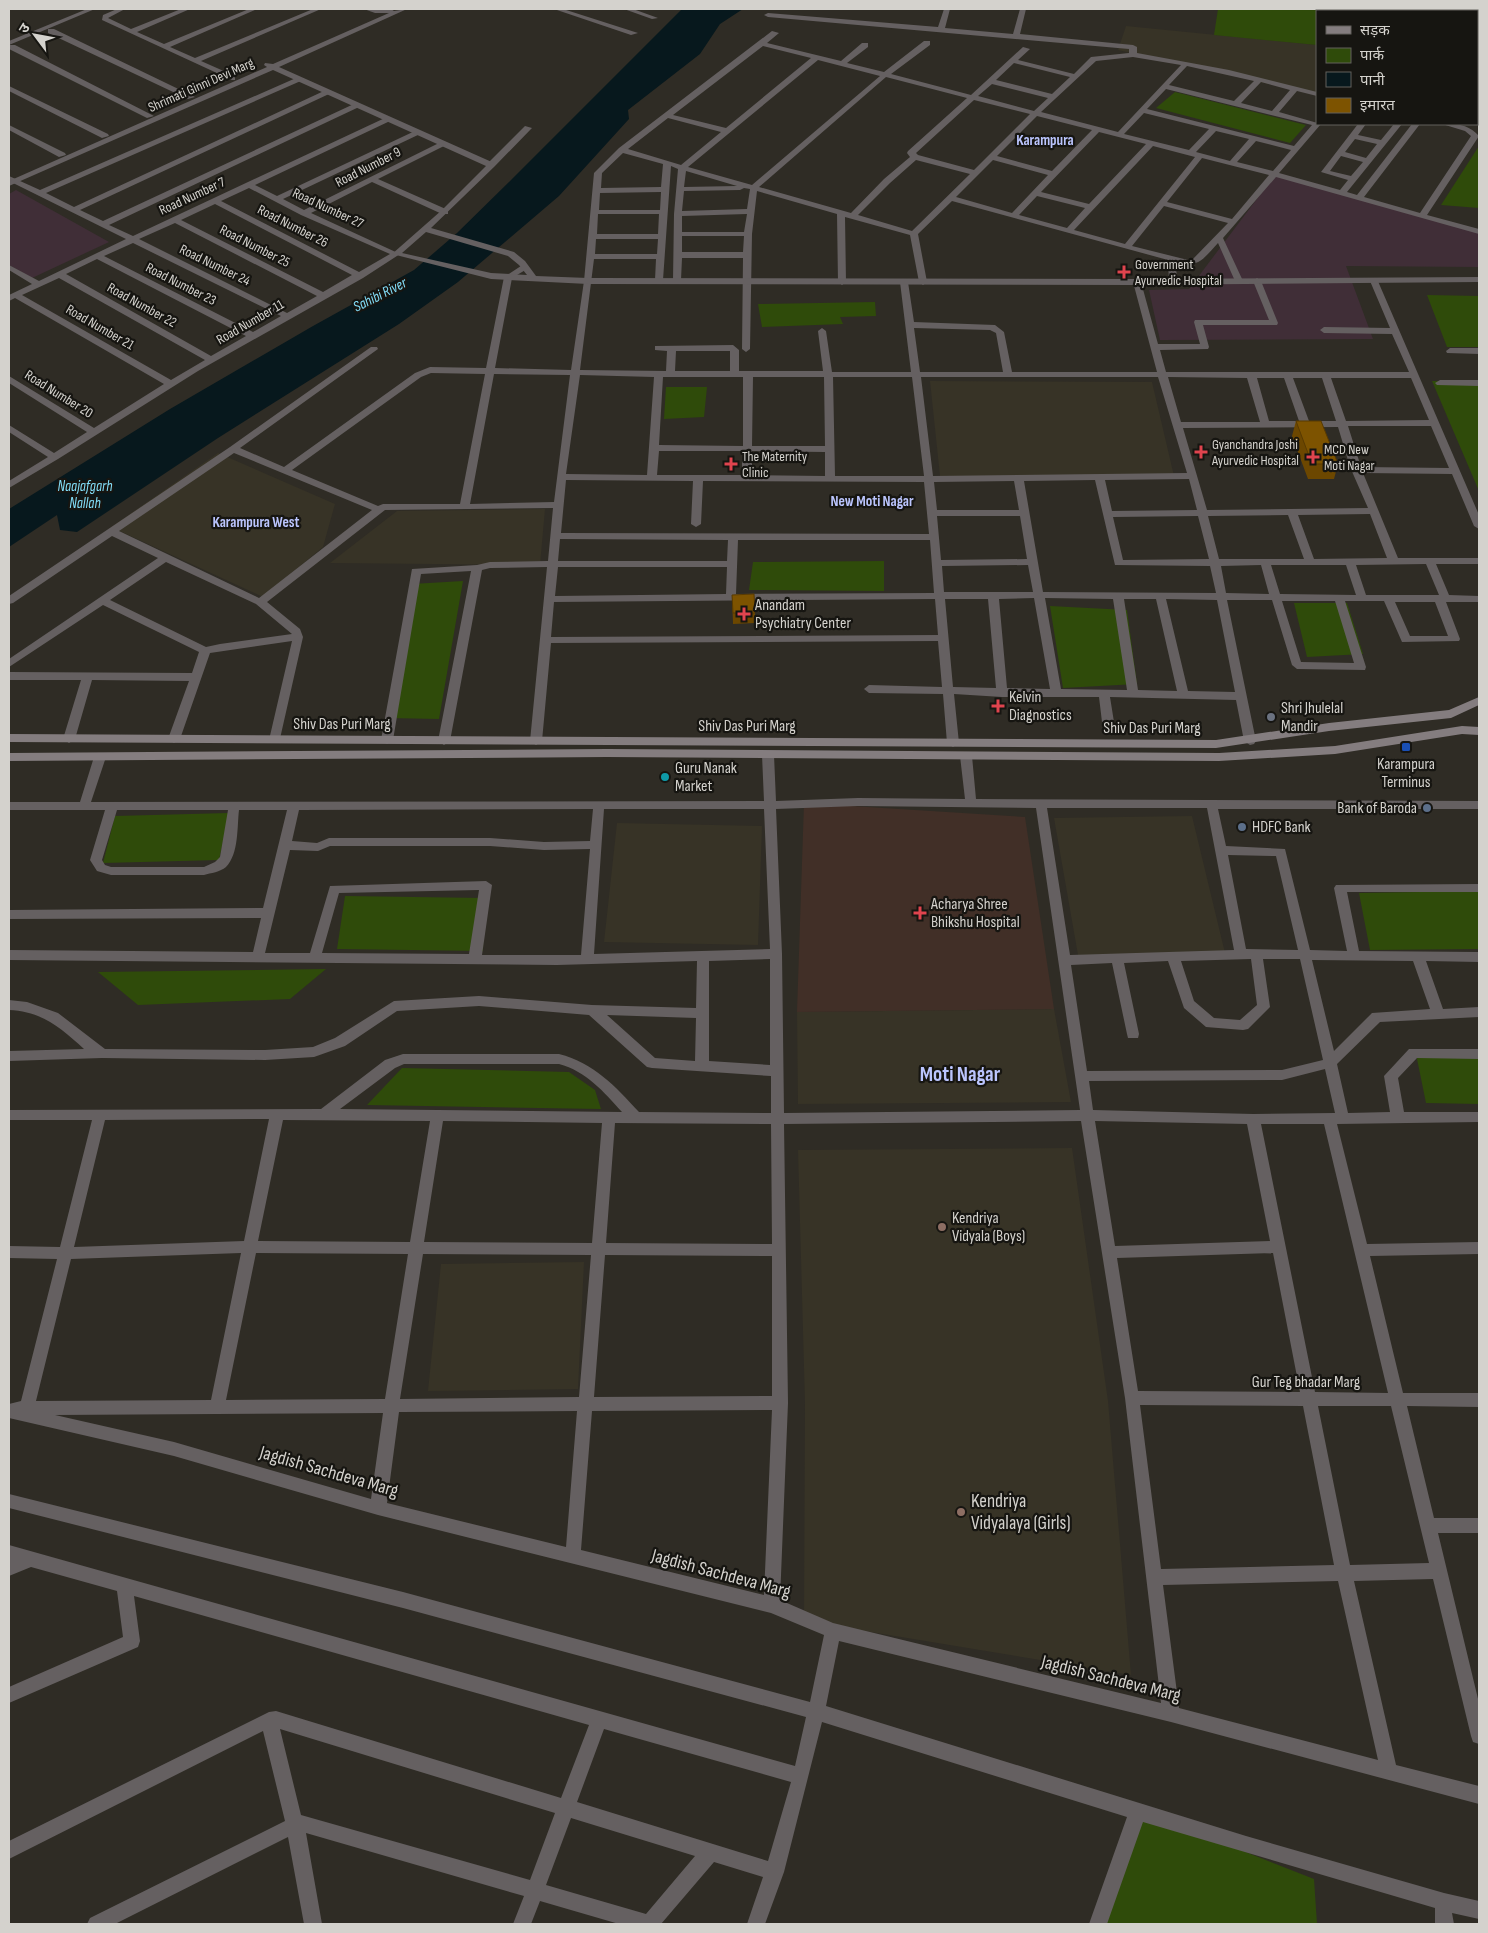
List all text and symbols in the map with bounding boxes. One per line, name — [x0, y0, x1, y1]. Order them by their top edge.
north arrow — [10, 10, 60, 60]
legend — [1316, 10, 1478, 125]
text: उ — [15, 20, 34, 36]
text: सड़क — [1360, 21, 1390, 40]
text: पार्क — [1360, 46, 1384, 65]
street label: Shrimati Ginni Devi Marg — [145, 54, 257, 116]
text: पानी — [1360, 71, 1386, 90]
text: इमारत — [1360, 96, 1395, 115]
district label: Karampura — [1016, 131, 1074, 150]
street label: Road Number 9 — [332, 143, 404, 191]
street label: Road Number 7 — [156, 173, 228, 219]
street label: Road Number 27 — [290, 184, 367, 232]
street label: Road Number 26 — [255, 201, 331, 251]
street label: Road Number 25 — [217, 221, 293, 271]
street label: Road Number 24 — [177, 241, 253, 290]
place label: Government Ayurvedic Hospital — [1134, 256, 1222, 289]
street label: Road Number 23 — [143, 259, 219, 309]
marker: Government Ayurvedic Hospital — [1117, 265, 1131, 279]
water label: Sahibi River — [350, 273, 411, 317]
street label: Road Number 22 — [104, 279, 180, 331]
street label: Road Number 11 — [213, 296, 287, 348]
street label: Road Number 21 — [63, 301, 137, 353]
street label: Road Number 20 — [22, 366, 96, 422]
place label: Gyanchandra Joshi Ayurvedic Hospital — [1211, 436, 1299, 469]
place label: MCD New Moti Nagar — [1324, 441, 1375, 474]
marker: Gyanchandra Joshi Ayurvedic Hospital — [1194, 445, 1208, 459]
place label: The Maternity Clinic — [742, 448, 808, 481]
marker: MCD New Moti Nagar — [1306, 450, 1320, 464]
marker: The Maternity Clinic — [724, 457, 738, 471]
water label: Naajafgarh Nallah — [57, 477, 113, 513]
district label: New Moti Nagar — [830, 492, 914, 511]
district label: Karampura West — [212, 513, 300, 532]
place label: Anandam Psychiatry Center — [754, 596, 851, 633]
marker: Anandam Psychiatry Center — [737, 607, 751, 621]
place label: Kelvin Diagnostics — [1009, 688, 1072, 725]
marker: Kelvin Diagnostics — [991, 699, 1005, 713]
place label: Shri Jhulelal Mandir — [1281, 699, 1343, 736]
marker: Shri Jhulelal Mandir — [1265, 711, 1277, 723]
street label: Shiv Das Puri Marg — [293, 715, 391, 734]
street label: Shiv Das Puri Marg — [698, 717, 796, 736]
street label: Shiv Das Puri Marg — [1103, 719, 1201, 738]
marker: Karampura Terminus — [1400, 741, 1412, 753]
place label: Karampura Terminus — [1377, 755, 1435, 792]
place label: Guru Nanak Market — [675, 759, 737, 796]
marker: Guru Nanak Market — [659, 771, 671, 783]
place label: Bank of Baroda — [1337, 799, 1417, 818]
marker: Bank of Baroda — [1421, 802, 1433, 814]
place label: HDFC Bank — [1252, 818, 1311, 837]
marker: HDFC Bank — [1236, 821, 1248, 833]
place label: Acharya Shree Bhikshu Hospital — [930, 895, 1020, 932]
marker: Acharya Shree Bhikshu Hospital — [913, 906, 927, 920]
district label: Moti Nagar — [920, 1062, 1001, 1087]
place label: Kendriya Vidyala (Boys) — [952, 1209, 1025, 1246]
marker: Kendriya Vidyala (Boys) — [936, 1221, 948, 1233]
street label: Gur Teg bhadar Marg — [1252, 1373, 1360, 1392]
street label: Jagdish Sachdeva Marg — [256, 1441, 401, 1503]
place label: Kendriya Vidyalaya (Girls) — [971, 1490, 1071, 1535]
marker: Kendriya Vidyalaya (Girls) — [955, 1506, 967, 1518]
street label: Jagdish Sachdeva Marg — [648, 1544, 794, 1604]
street label: Jagdish Sachdeva Marg — [1038, 1650, 1184, 1708]

